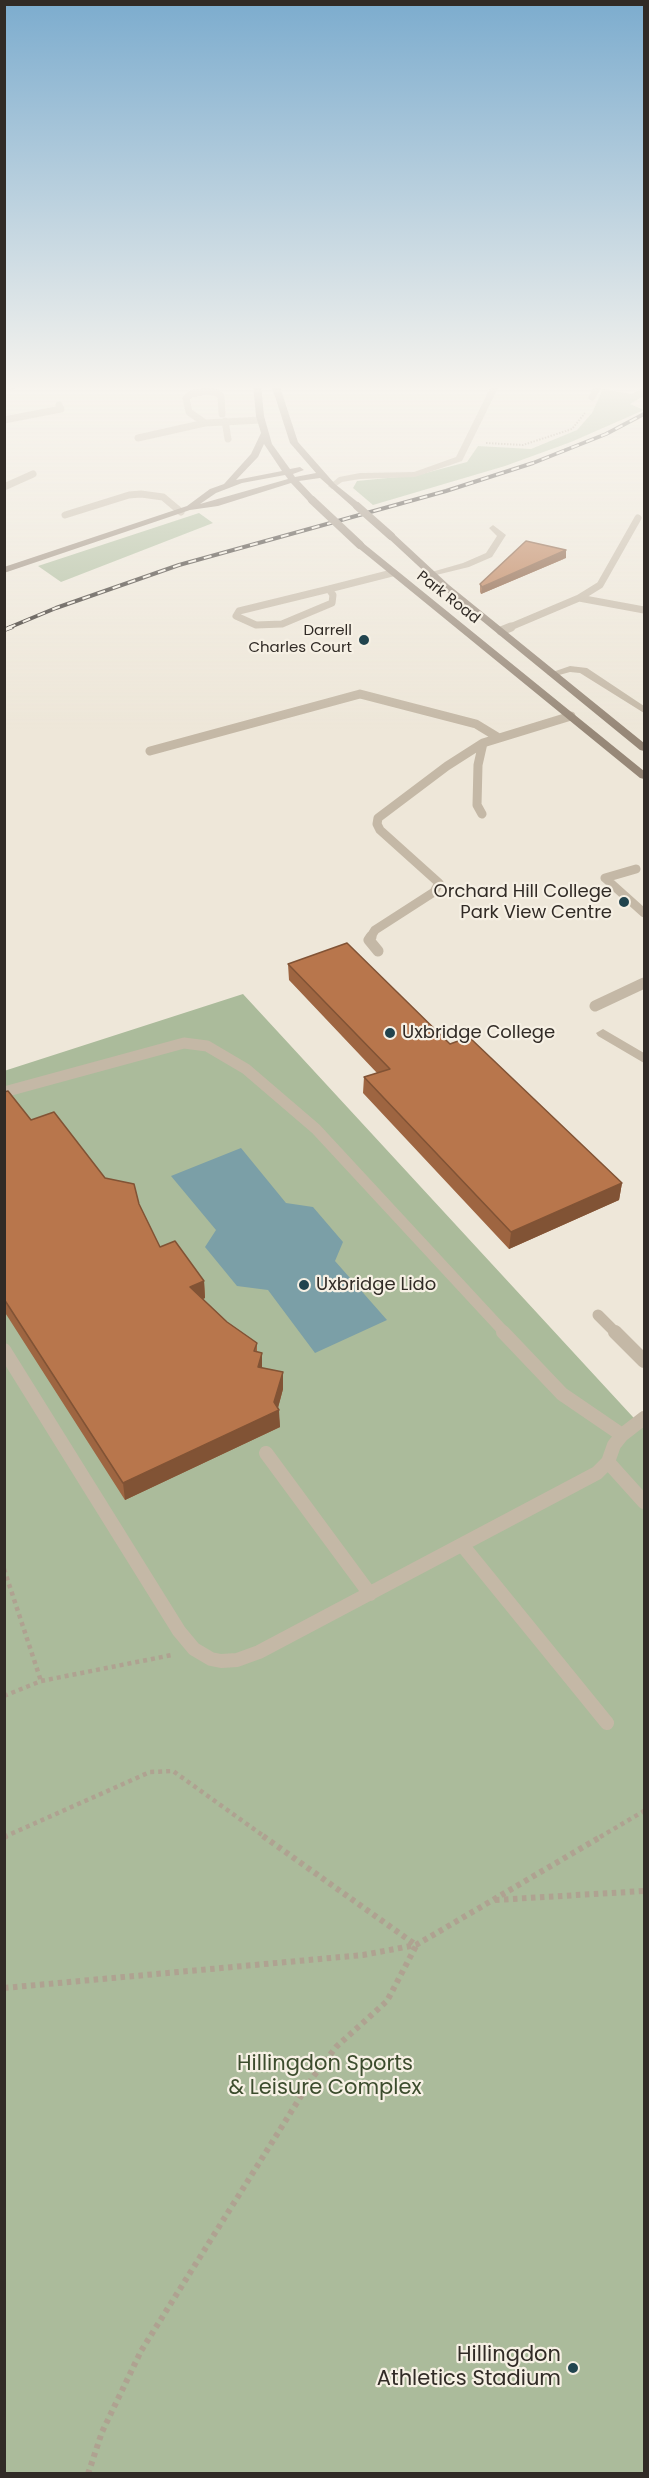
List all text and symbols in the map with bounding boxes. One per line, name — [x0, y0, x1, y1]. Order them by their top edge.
street label: Park Road — [413, 568, 483, 628]
place label: Darrell Charles Court — [248, 622, 352, 657]
marker: Darrell Charles Court — [357, 633, 371, 647]
place label: Orchard Hill College Park View Centre — [434, 881, 612, 924]
marker: Orchard Hill College Park View Centre — [617, 895, 631, 909]
place label: Uxbridge College — [402, 1022, 555, 1044]
marker: Uxbridge College — [383, 1026, 397, 1040]
place label: Uxbridge Lido — [316, 1274, 436, 1296]
marker: Uxbridge Lido — [297, 1278, 311, 1292]
park label: Hillingdon Sports & Leisure Complex — [229, 2052, 421, 2102]
place label: Hillingdon Athletics Stadium — [377, 2343, 561, 2393]
marker: Hillingdon Athletics Stadium — [566, 2361, 580, 2375]

